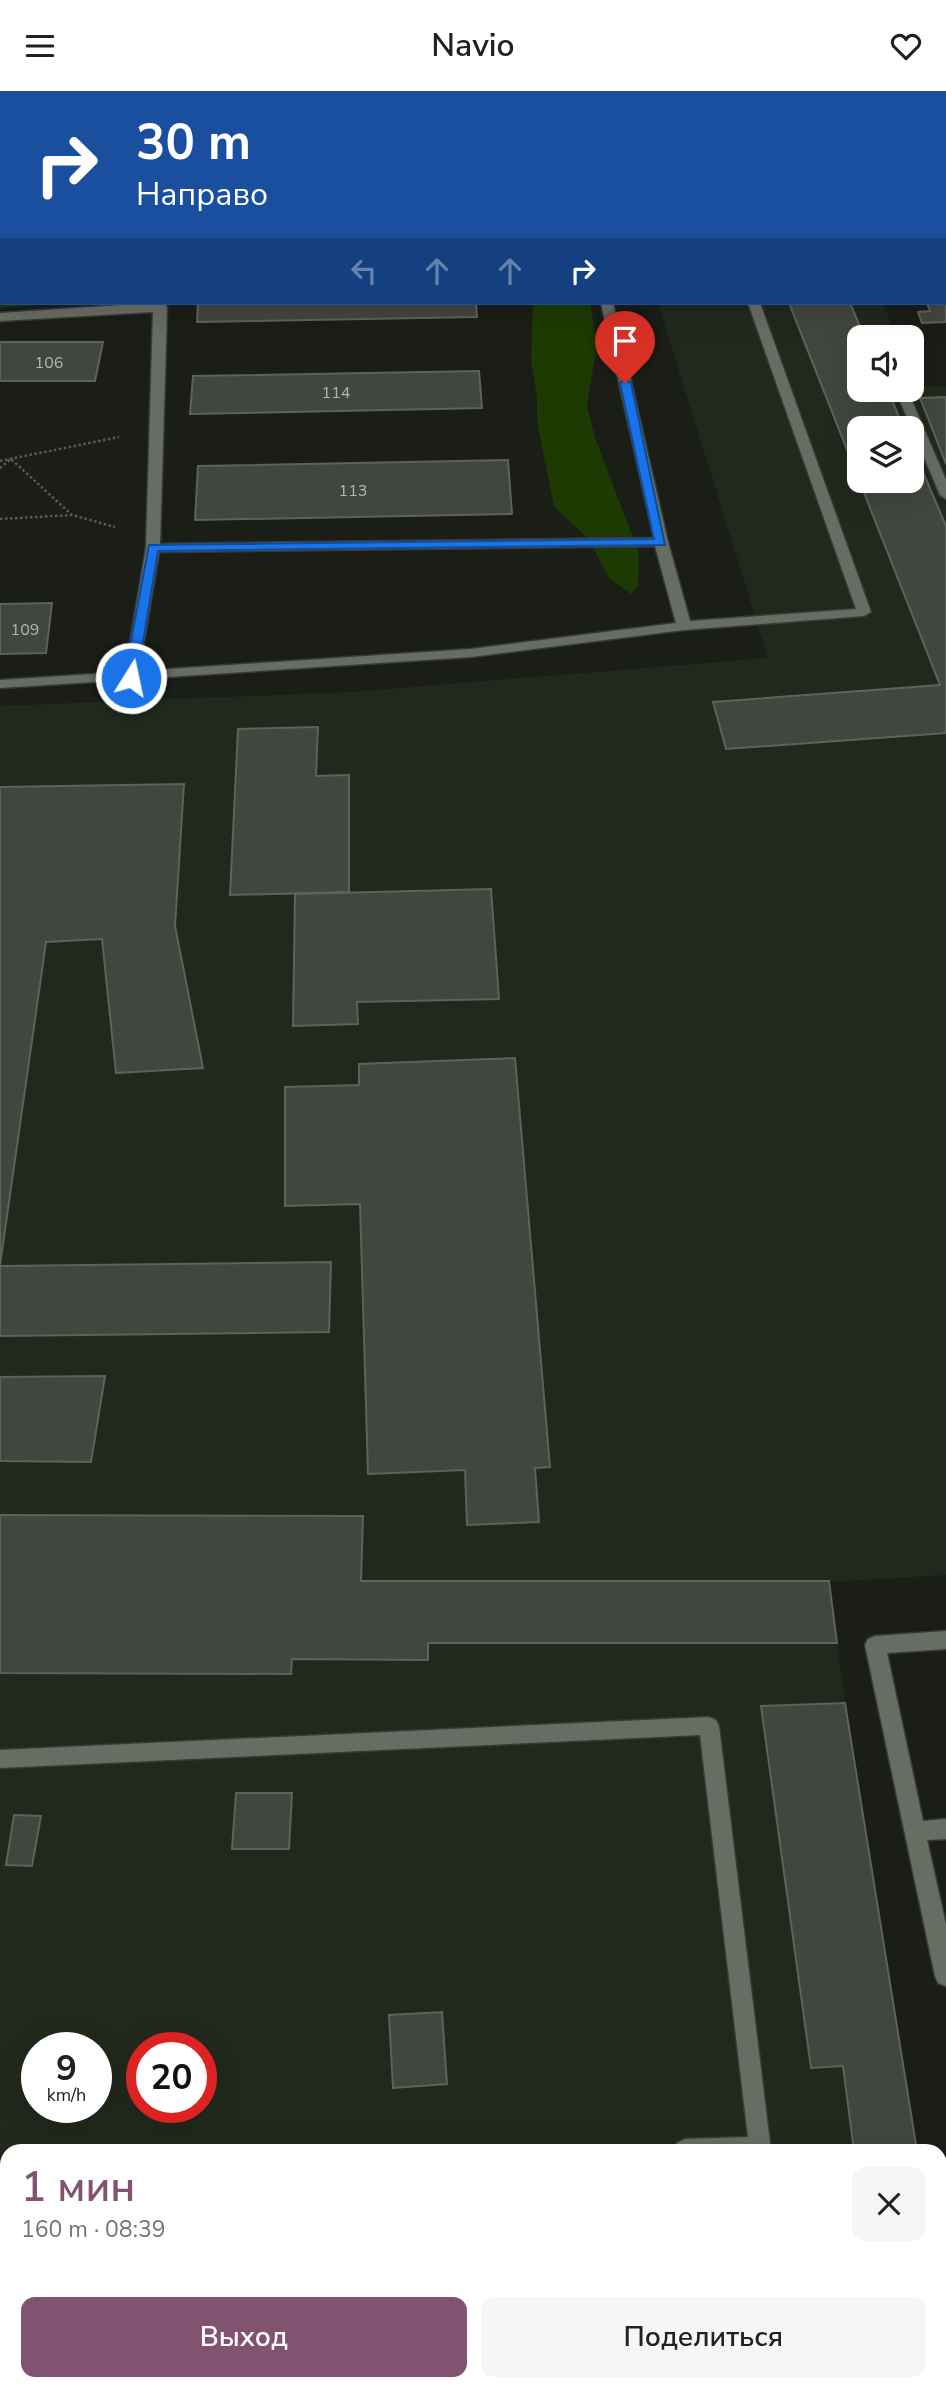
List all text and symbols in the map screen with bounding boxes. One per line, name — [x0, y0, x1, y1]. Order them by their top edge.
text: Navio — [431, 24, 515, 67]
icon: menu — [21, 27, 59, 65]
icon: heart — [887, 27, 925, 65]
text: 30 m — [136, 109, 251, 176]
icon: right — [21, 119, 112, 210]
text: Направо — [136, 173, 268, 216]
icon: left — [345, 252, 383, 290]
icon: ahead — [418, 252, 456, 290]
icon: ahead — [491, 252, 529, 290]
icon: right — [564, 252, 602, 290]
pin — [595, 311, 655, 383]
icon: arrive — [606, 322, 644, 360]
map controls — [847, 325, 924, 493]
button: sound — [847, 325, 924, 402]
house number: 106 — [35, 352, 63, 374]
house number: 114 — [322, 382, 351, 404]
button: layers — [847, 416, 924, 493]
house number: 113 — [339, 480, 367, 502]
house number: 109 — [11, 619, 39, 641]
position arrow — [94, 641, 168, 715]
speed limit sign: 20 — [126, 2032, 217, 2123]
text: 9 — [56, 2045, 77, 2092]
text: km/h — [47, 2083, 86, 2107]
text: 1 мин — [21, 2159, 135, 2216]
button: close — [852, 2167, 926, 2241]
text: 160 m · 08:39 — [21, 2214, 166, 2245]
button: Выход — [21, 2297, 467, 2377]
button: Поделиться — [481, 2297, 926, 2377]

